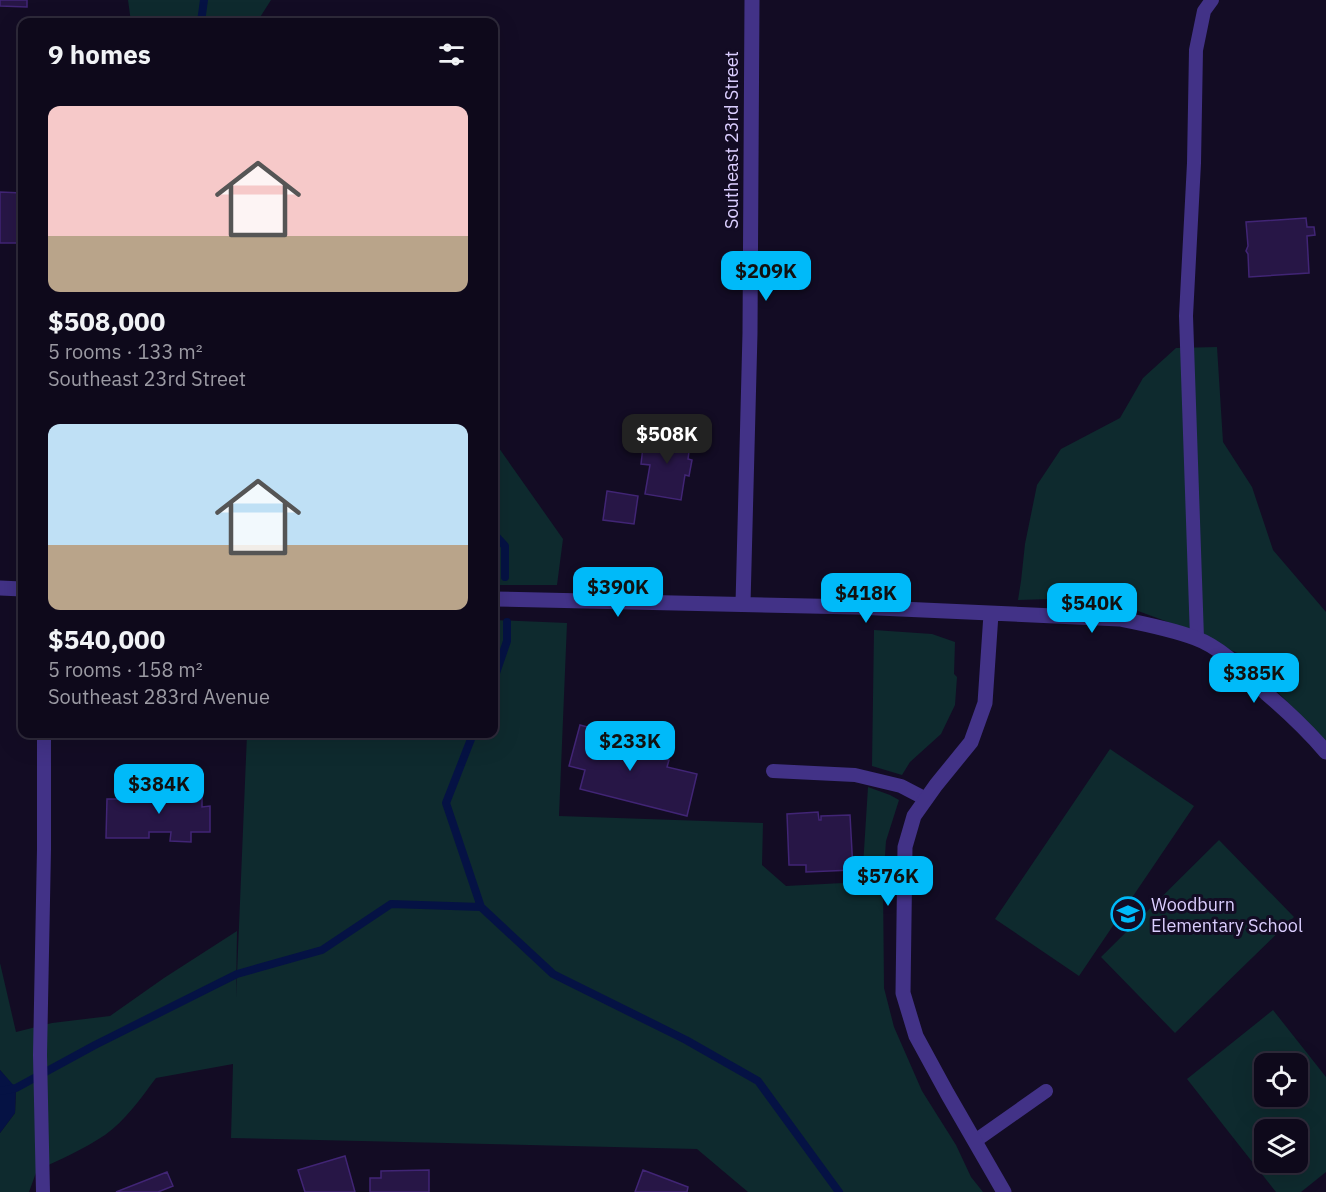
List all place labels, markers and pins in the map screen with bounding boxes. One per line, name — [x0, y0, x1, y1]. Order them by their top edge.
pin: $209K — [724, 251, 808, 302]
pin: $508K — [625, 414, 709, 465]
pin: $390K — [576, 567, 660, 618]
pin: $418K — [824, 573, 908, 624]
pin: $540K — [1050, 583, 1134, 634]
pin: $385K — [1212, 653, 1296, 704]
pin: $233K — [588, 721, 672, 772]
pin: $384K — [117, 764, 201, 815]
pin: $576K — [846, 856, 930, 907]
place label: Woodburn Elementary School — [1151, 893, 1303, 937]
school or university icon: Woodburn Elementary School — [1110, 896, 1146, 932]

